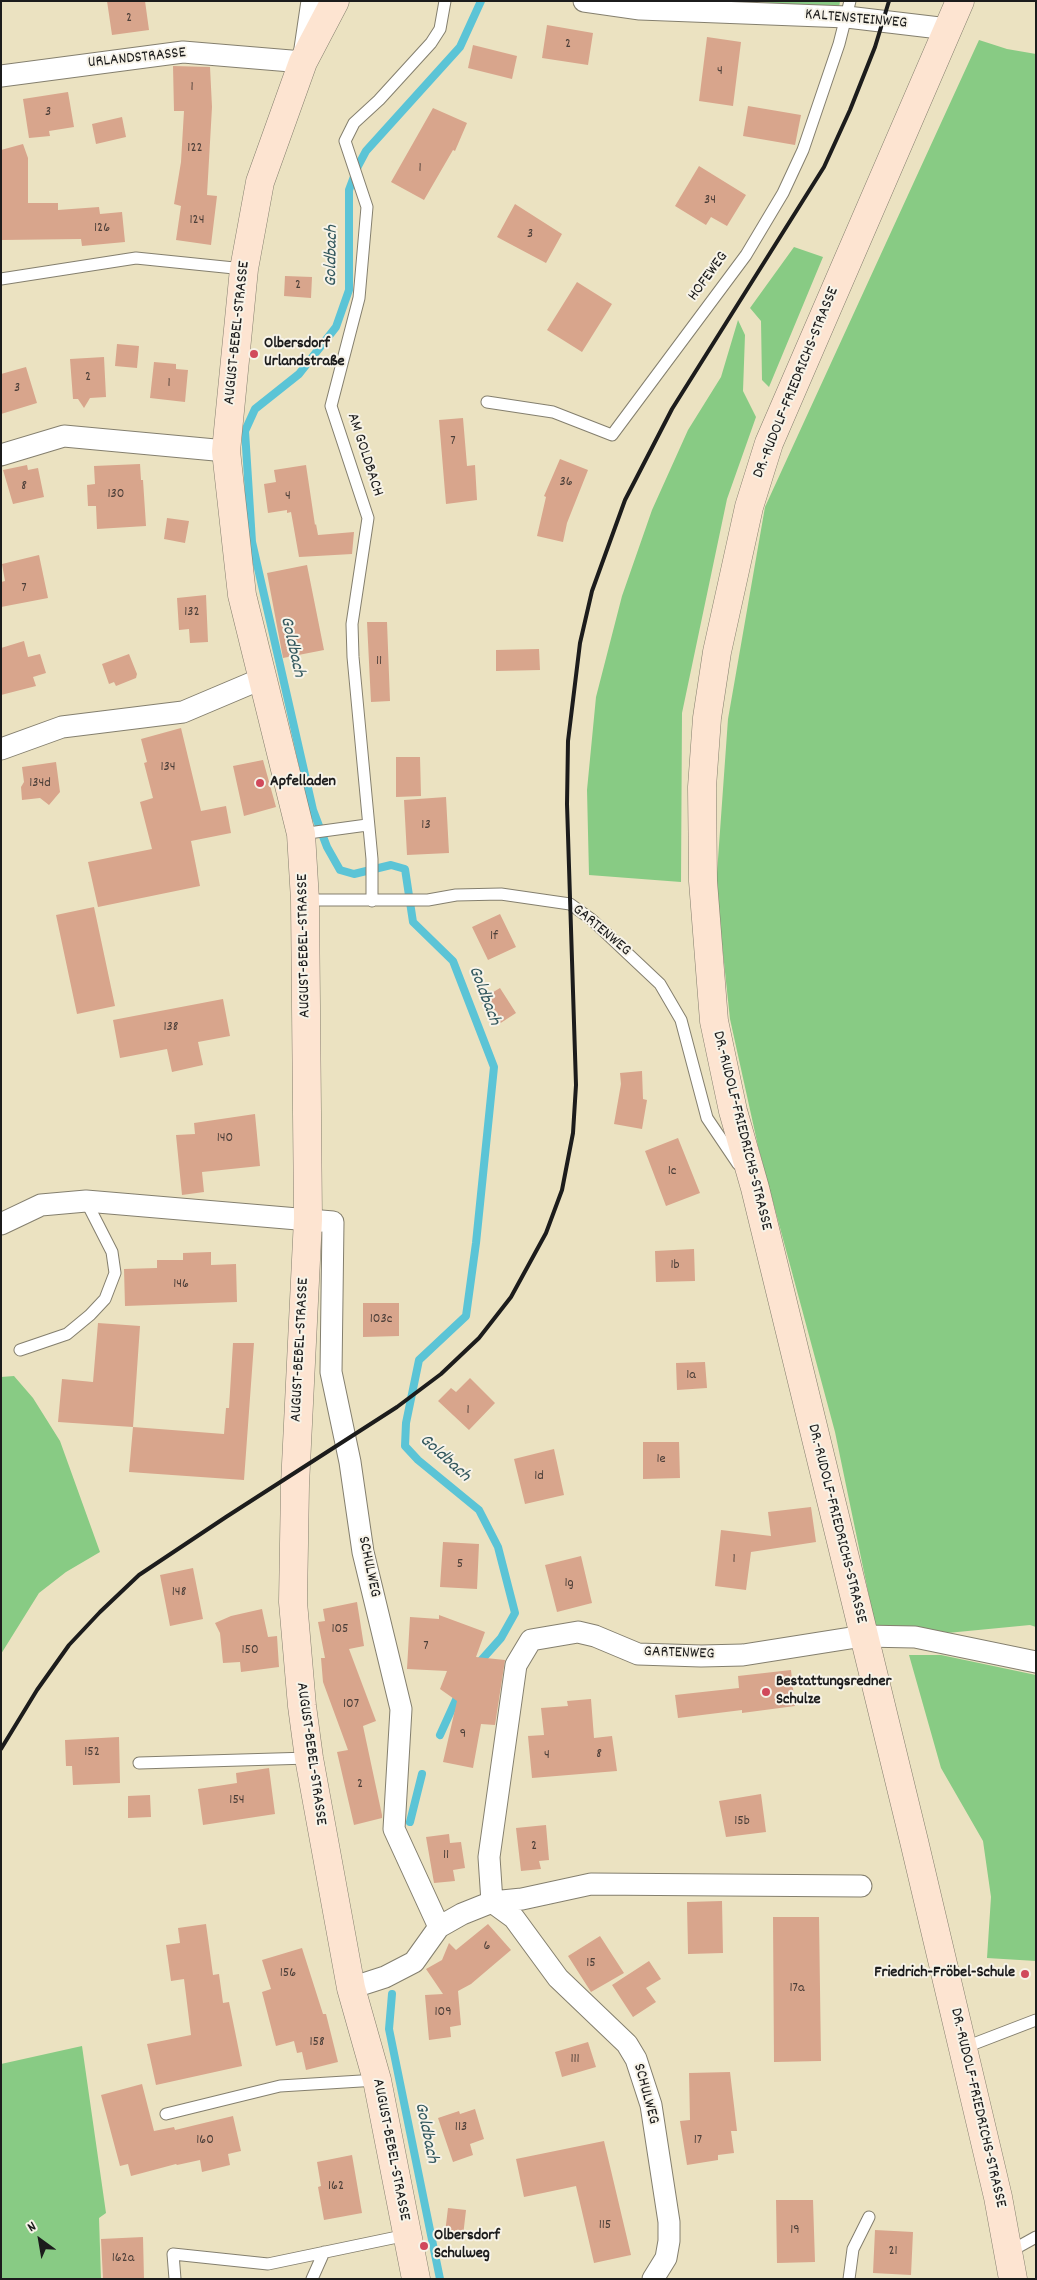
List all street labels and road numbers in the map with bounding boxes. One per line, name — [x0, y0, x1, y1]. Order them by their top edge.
street label: KALTENSTEINWEG — [804, 6, 908, 34]
street label: URLANDSTRASSE — [87, 44, 187, 74]
street label: HOFEWEG — [685, 249, 733, 305]
street label: AUGUST-BEBEL-STRASSE — [221, 260, 255, 406]
street label: DR.-RUDOLF-FRIEDRICHS-STRASSE — [750, 285, 844, 481]
street label: AM GOLDBACH — [342, 411, 386, 499]
street label: AUGUST-BEBEL-STRASSE — [294, 874, 316, 1018]
street label: GARTENWEG — [568, 901, 634, 961]
street label: DR.-RUDOLF-FRIEDRICHS-STRASSE — [707, 1030, 775, 1232]
street label: AUGUST-BEBEL-STRASSE — [288, 1277, 314, 1423]
street label: DR.-RUDOLF-FRIEDRICHS-STRASSE — [802, 1423, 870, 1625]
street label: SCHULWEG — [352, 1535, 384, 1599]
street label: GARTENWEG — [643, 1643, 715, 1665]
street label: AUGUST-BEBEL-STRASSE — [290, 1681, 330, 1827]
street label: DR.-RUDOLF-FRIEDRICHS-STRASSE — [945, 2006, 1009, 2210]
street label: SCHULWEG — [628, 2062, 662, 2126]
street label: AUGUST-BEBEL-STRASSE — [367, 2077, 413, 2223]

